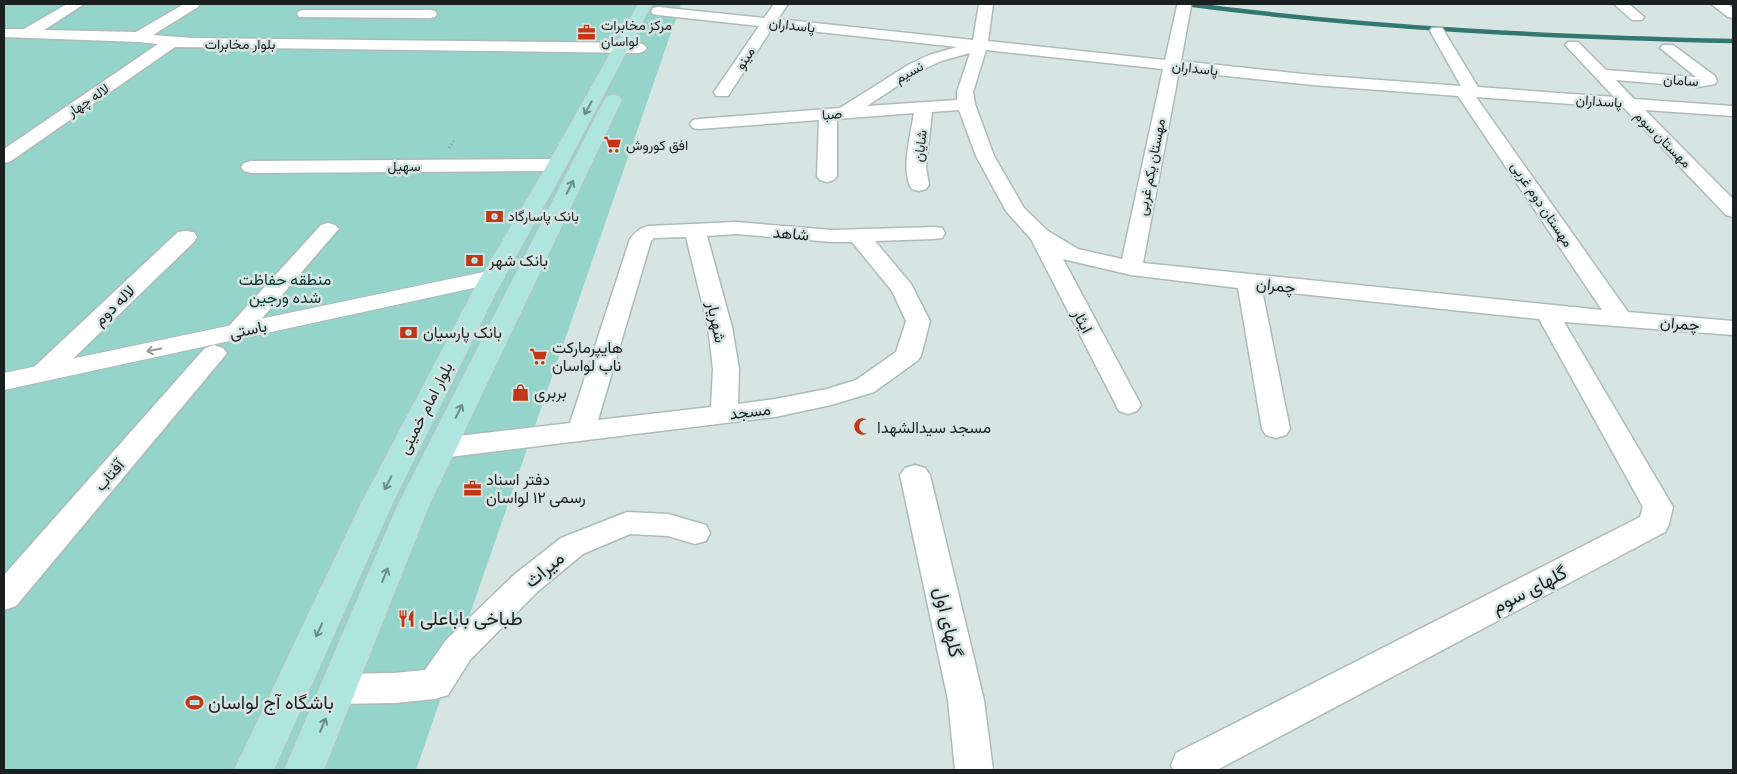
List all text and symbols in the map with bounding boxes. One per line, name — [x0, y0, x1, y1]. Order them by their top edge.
street label: پاسداران — [768, 14, 816, 37]
place label: مرکز مخابرات لواسان — [601, 16, 672, 50]
office icon: مرکز مخابرات لواسان — [577, 23, 597, 43]
street label: بلوار مخابرات — [205, 35, 275, 53]
street label: مینو — [731, 43, 759, 73]
street label: نسیم — [892, 57, 926, 87]
street label: پاسداران — [1171, 57, 1219, 80]
street label: سامان — [1663, 70, 1699, 90]
street label: لاله چهار — [63, 79, 113, 122]
street label: پاسداران — [1575, 90, 1623, 113]
one-way arrow — [583, 100, 592, 115]
street label: صبا — [821, 104, 843, 124]
street label: مهستان سوم — [1631, 107, 1695, 171]
street label: مهستان یکم غربی — [1133, 117, 1169, 217]
street label: شایان — [909, 129, 931, 163]
supermarket icon: افق کوروش — [602, 135, 622, 155]
place label: افق کوروش — [626, 136, 688, 154]
street label: سهیل — [388, 157, 420, 175]
street label: مهستان دوم غربی — [1507, 158, 1577, 250]
one-way arrow — [566, 180, 575, 195]
bank icon: بانک پاسارگاد — [484, 206, 504, 226]
place label: بانک پاسارگاد — [508, 207, 579, 226]
street label: شاهد — [772, 221, 810, 244]
bank icon: بانک شهر — [465, 250, 485, 270]
place label: بانک شهر — [488, 250, 548, 271]
park label: منطقه حفاظت شده ورجین — [239, 269, 331, 308]
street label: چمران — [1255, 273, 1297, 299]
street label: لاله دوم — [89, 280, 140, 330]
street label: شهریار — [702, 299, 731, 345]
street label: ایثار — [1067, 305, 1098, 337]
street label: چمران — [1659, 311, 1701, 337]
street label: باستی — [228, 315, 269, 344]
bank icon: بانک پارسیان — [399, 322, 419, 342]
place label: بانک پارسیان — [423, 322, 502, 344]
place label: هایپرمارکت ناب لواسان — [552, 337, 623, 376]
one-way arrow — [146, 345, 162, 355]
supermarket icon: هایپرمارکت ناب لواسان — [528, 346, 548, 366]
street label: بلوار امام خمینی — [393, 359, 458, 458]
shop icon: بربری — [510, 382, 530, 402]
place label: بربری — [534, 382, 567, 403]
street label: مسجد — [728, 399, 772, 423]
one-way arrow — [455, 404, 464, 419]
mosque icon: مسجد سیدالشهدا — [853, 417, 873, 437]
place label: مسجد سیدالشهدا — [877, 417, 991, 438]
street label: آفتاب — [90, 454, 129, 495]
place label: دفتر اسناد رسمی ۱۲ لواسان — [486, 469, 586, 508]
one-way arrow — [383, 475, 392, 490]
office icon: دفتر اسناد رسمی ۱۲ لواسان — [462, 478, 482, 498]
street label: میراث — [519, 545, 569, 593]
street label: گلهای سوم — [1487, 560, 1571, 619]
one-way arrow — [381, 568, 390, 583]
street label: گلهای اول — [929, 584, 969, 660]
place label: طباخی باباعلی — [420, 606, 523, 630]
restaurant icon: طباخی باباعلی — [396, 608, 416, 628]
one-way arrow — [314, 622, 323, 637]
place label: باشگاه آج لواسان — [208, 690, 334, 715]
sports icon: باشگاه آج لواسان — [184, 692, 204, 712]
one-way arrow — [319, 718, 329, 733]

